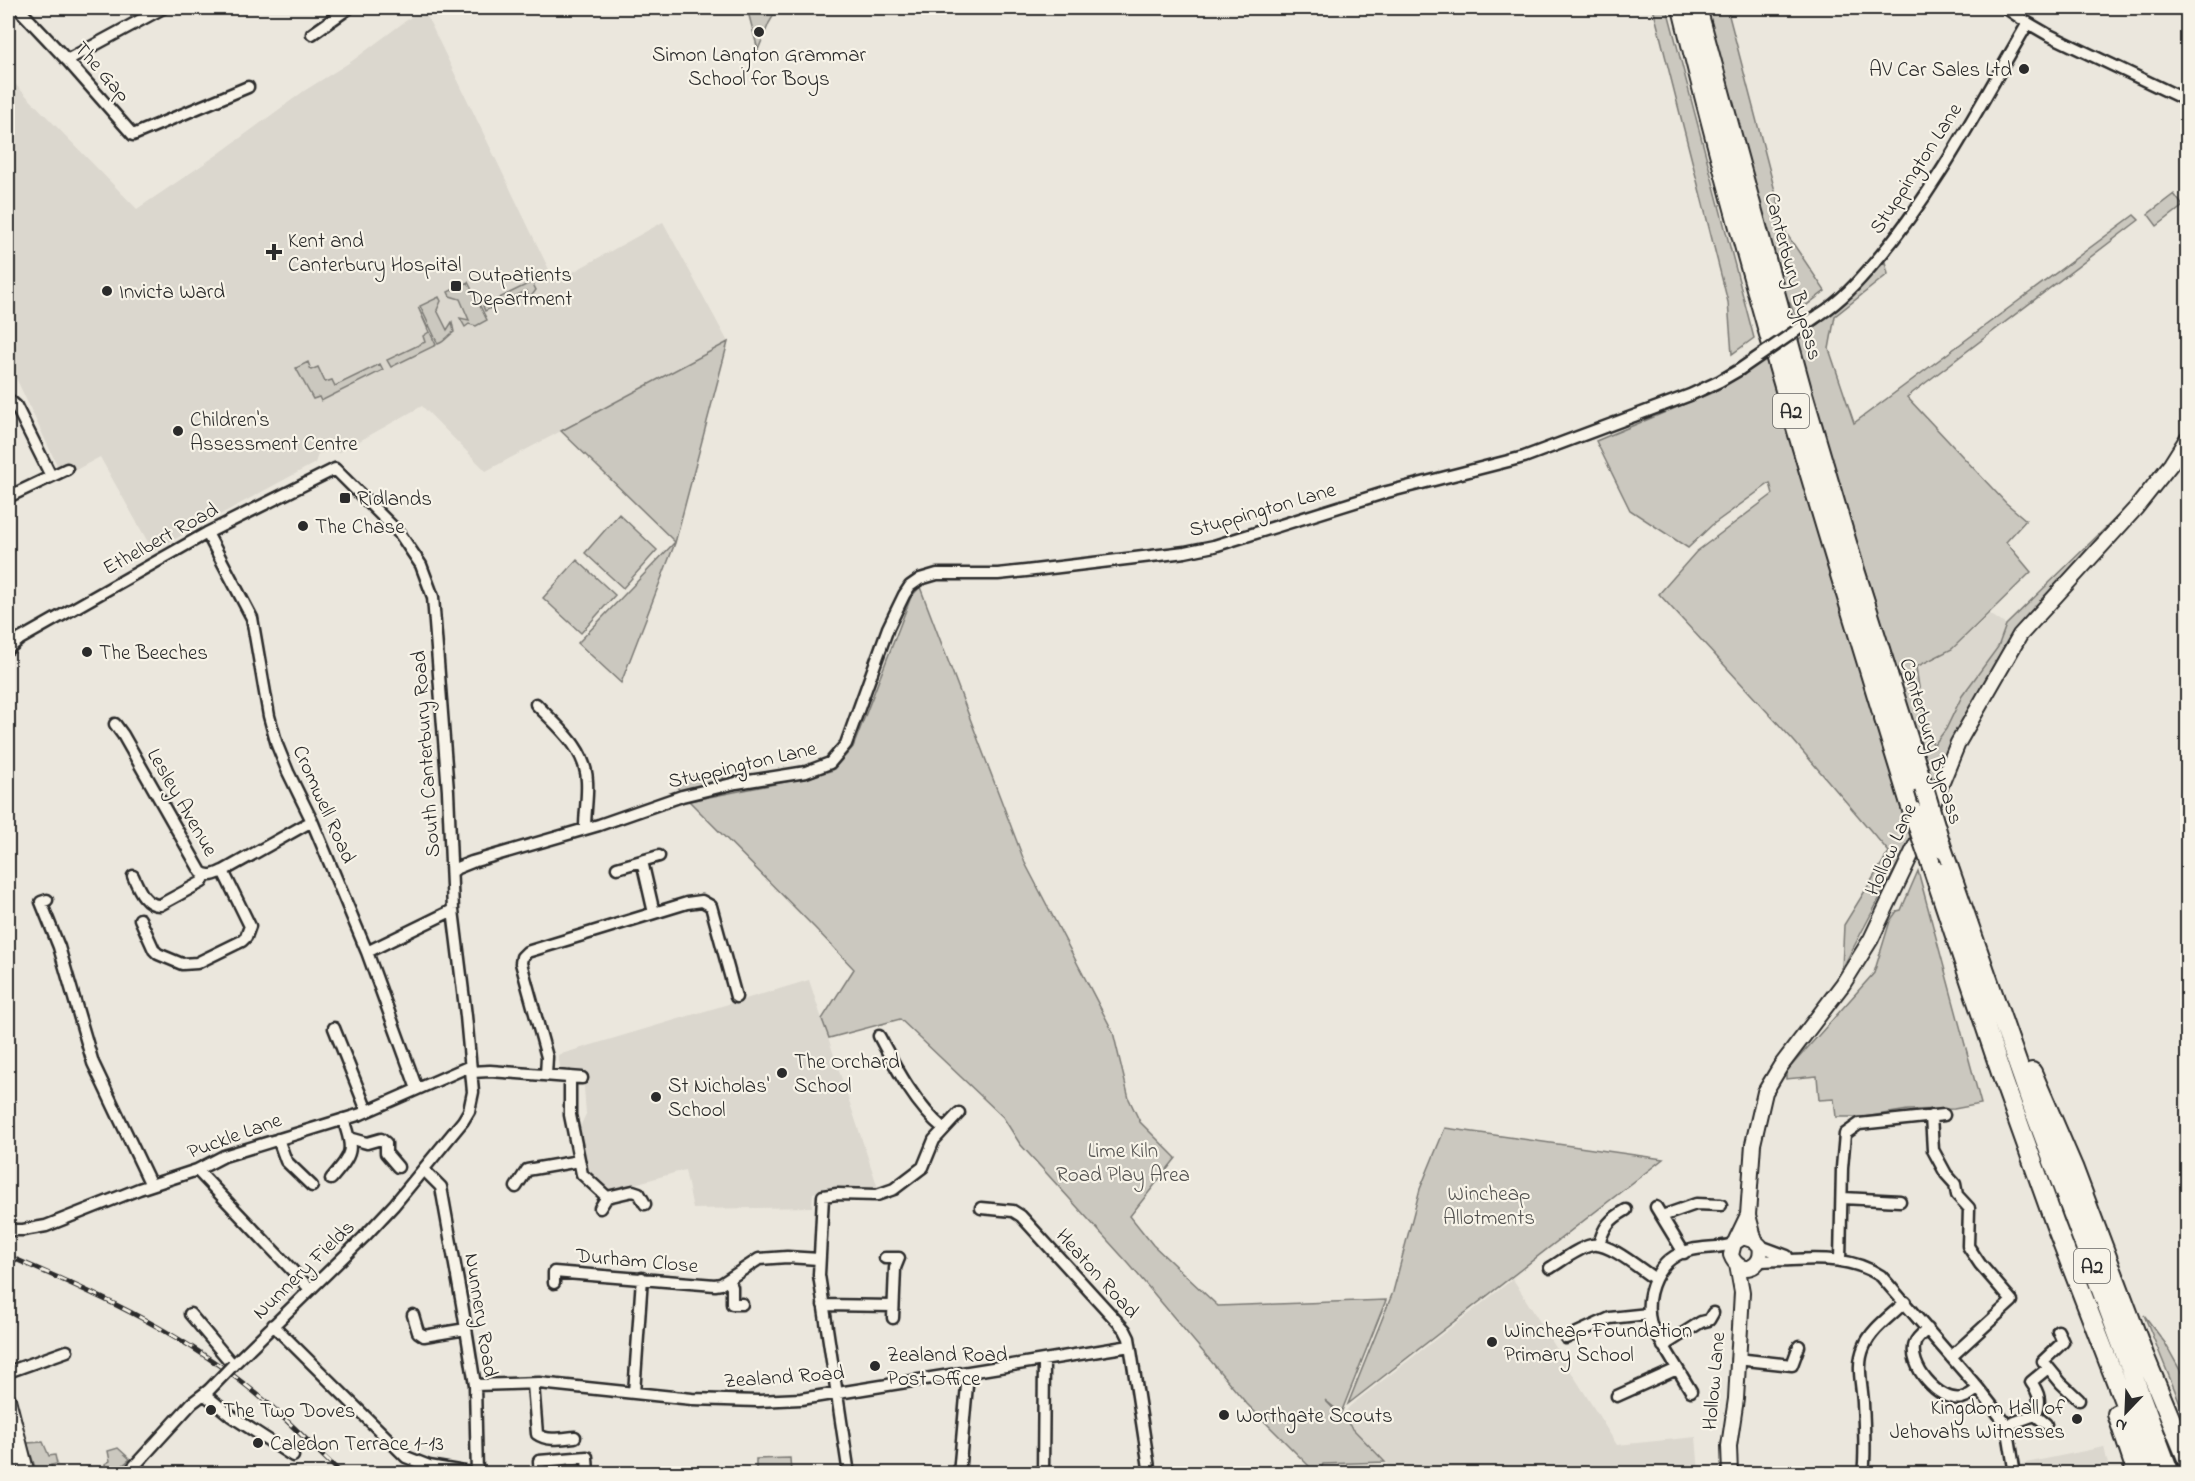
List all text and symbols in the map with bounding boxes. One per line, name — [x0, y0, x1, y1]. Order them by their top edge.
marker: Simon Langton Grammar School for Boys — [752, 25, 766, 39]
street label: The Gap — [66, 35, 137, 109]
place label: Simon Langton Grammar School for Boys — [652, 41, 867, 97]
place label: AV Car Sales Ltd — [1869, 56, 2012, 86]
marker: AV Car Sales Ltd — [2017, 62, 2031, 76]
street label: Stuppington Lane — [1863, 97, 1972, 242]
street label: Canterbury Bypass — [1753, 189, 1829, 364]
place label: Kent and Canterbury Hospital — [288, 227, 462, 283]
marker: Kent and Canterbury Hospital — [265, 243, 283, 261]
place label: Outpatients Department — [467, 261, 572, 315]
place label: Invicta Ward — [119, 278, 225, 308]
marker: Outpatients Department — [449, 279, 463, 293]
marker: Invicta Ward — [100, 284, 114, 298]
road number: A2 — [1773, 394, 1809, 428]
place label: Children's Assessment Centre — [190, 406, 358, 460]
marker: Children's Assessment Centre — [171, 424, 185, 438]
street label: Stuppington Lane — [1186, 475, 1341, 548]
place label: Ridlands — [357, 485, 432, 515]
marker: Ridlands — [338, 491, 352, 505]
street label: Ethelbert Road — [98, 496, 224, 584]
place label: The Chase — [315, 513, 405, 543]
marker: The Chase — [296, 519, 310, 533]
place label: The Beeches — [99, 639, 208, 669]
marker: The Beeches — [80, 645, 94, 659]
street label: South Canterbury Road — [405, 649, 451, 858]
street label: Canterbury Bypass — [1889, 655, 1970, 829]
street label: Stuppington Lane — [665, 734, 821, 800]
street label: Cromwell Road — [284, 741, 363, 869]
street label: Lesley Avenue — [136, 743, 225, 864]
street label: Hollow Lane — [1858, 798, 1926, 901]
place label: The Orchard School — [794, 1048, 900, 1102]
marker: The Orchard School — [775, 1066, 789, 1080]
place label: St Nicholas' School — [668, 1072, 769, 1126]
marker: St Nicholas' School — [649, 1090, 663, 1104]
street label: Puckle Lane — [183, 1106, 287, 1168]
park label: Lime Kiln Road Play Area — [1056, 1137, 1190, 1193]
park label: Wincheap Allotments — [1443, 1180, 1535, 1234]
street label: Nunnery Fields — [246, 1214, 364, 1329]
street label: Heaton Road — [1048, 1223, 1145, 1326]
street label: Durham Close — [573, 1242, 700, 1282]
road number: A2 — [2074, 1249, 2110, 1283]
street label: Nunnery Road — [453, 1251, 505, 1380]
place label: Wincheap Foundation Primary School — [1504, 1317, 1692, 1373]
street label: Hollow Lane — [1696, 1330, 1734, 1431]
marker: Wincheap Foundation Primary School — [1485, 1335, 1499, 1349]
place label: Zealand Road Post Office — [887, 1341, 1008, 1395]
street label: Zealand Road — [723, 1359, 846, 1397]
marker: Zealand Road Post Office — [868, 1359, 882, 1373]
north arrow — [2096, 1382, 2156, 1442]
place label: Kingdom Hall of Jehovahs Witnesses — [1890, 1394, 2065, 1448]
place label: The Two Doves — [223, 1397, 355, 1427]
place label: Worthgate Scouts — [1236, 1402, 1393, 1434]
marker: The Two Doves — [204, 1403, 218, 1417]
marker: Worthgate Scouts — [1217, 1408, 1231, 1422]
text: N — [2111, 1411, 2131, 1437]
marker: Kingdom Hall of Jehovahs Witnesses — [2070, 1412, 2084, 1426]
place label: Caledon Terrace 1-13 — [270, 1430, 444, 1460]
marker: Caledon Terrace 1-13 — [251, 1436, 265, 1450]

